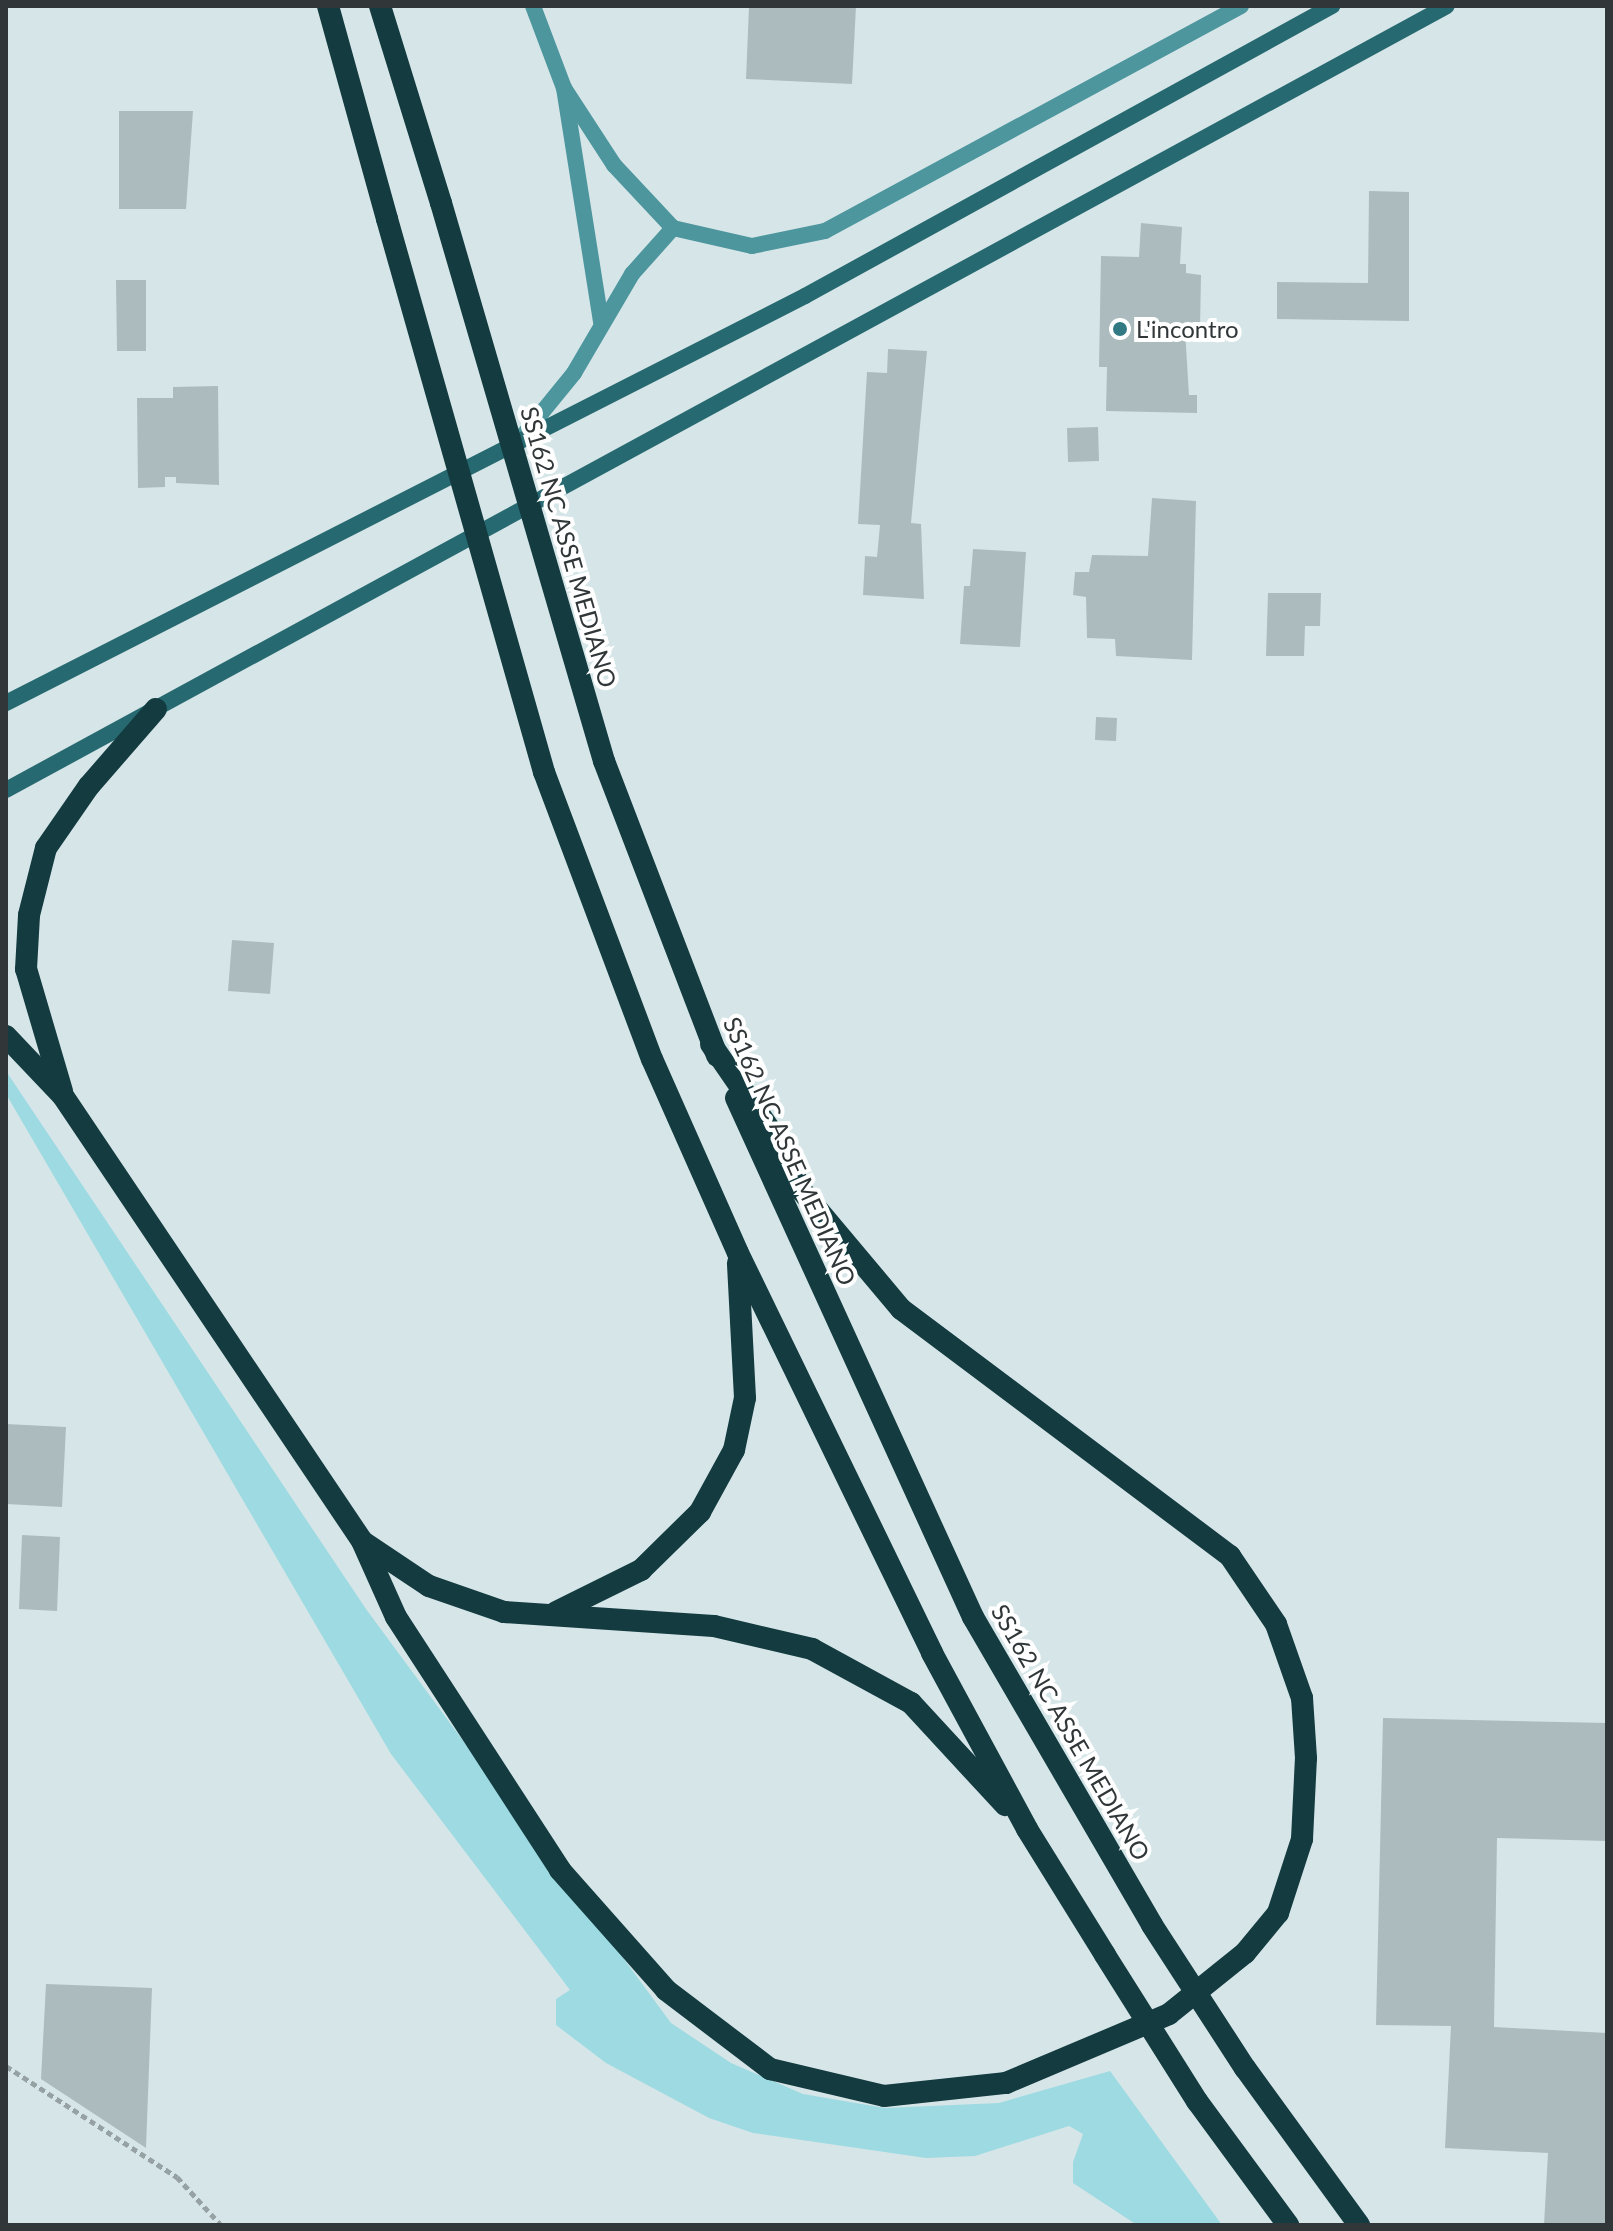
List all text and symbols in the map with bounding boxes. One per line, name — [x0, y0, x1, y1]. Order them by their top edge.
place label: L'incontro — [1136, 315, 1239, 343]
marker: L'incontro — [1111, 320, 1129, 338]
street label: SS162 NC ASSE MEDIANO — [515, 403, 623, 691]
street label: SS162 NC ASSE MEDIANO — [718, 1012, 862, 1290]
street label: SS162 NC ASSE MEDIANO — [986, 1599, 1156, 1865]

